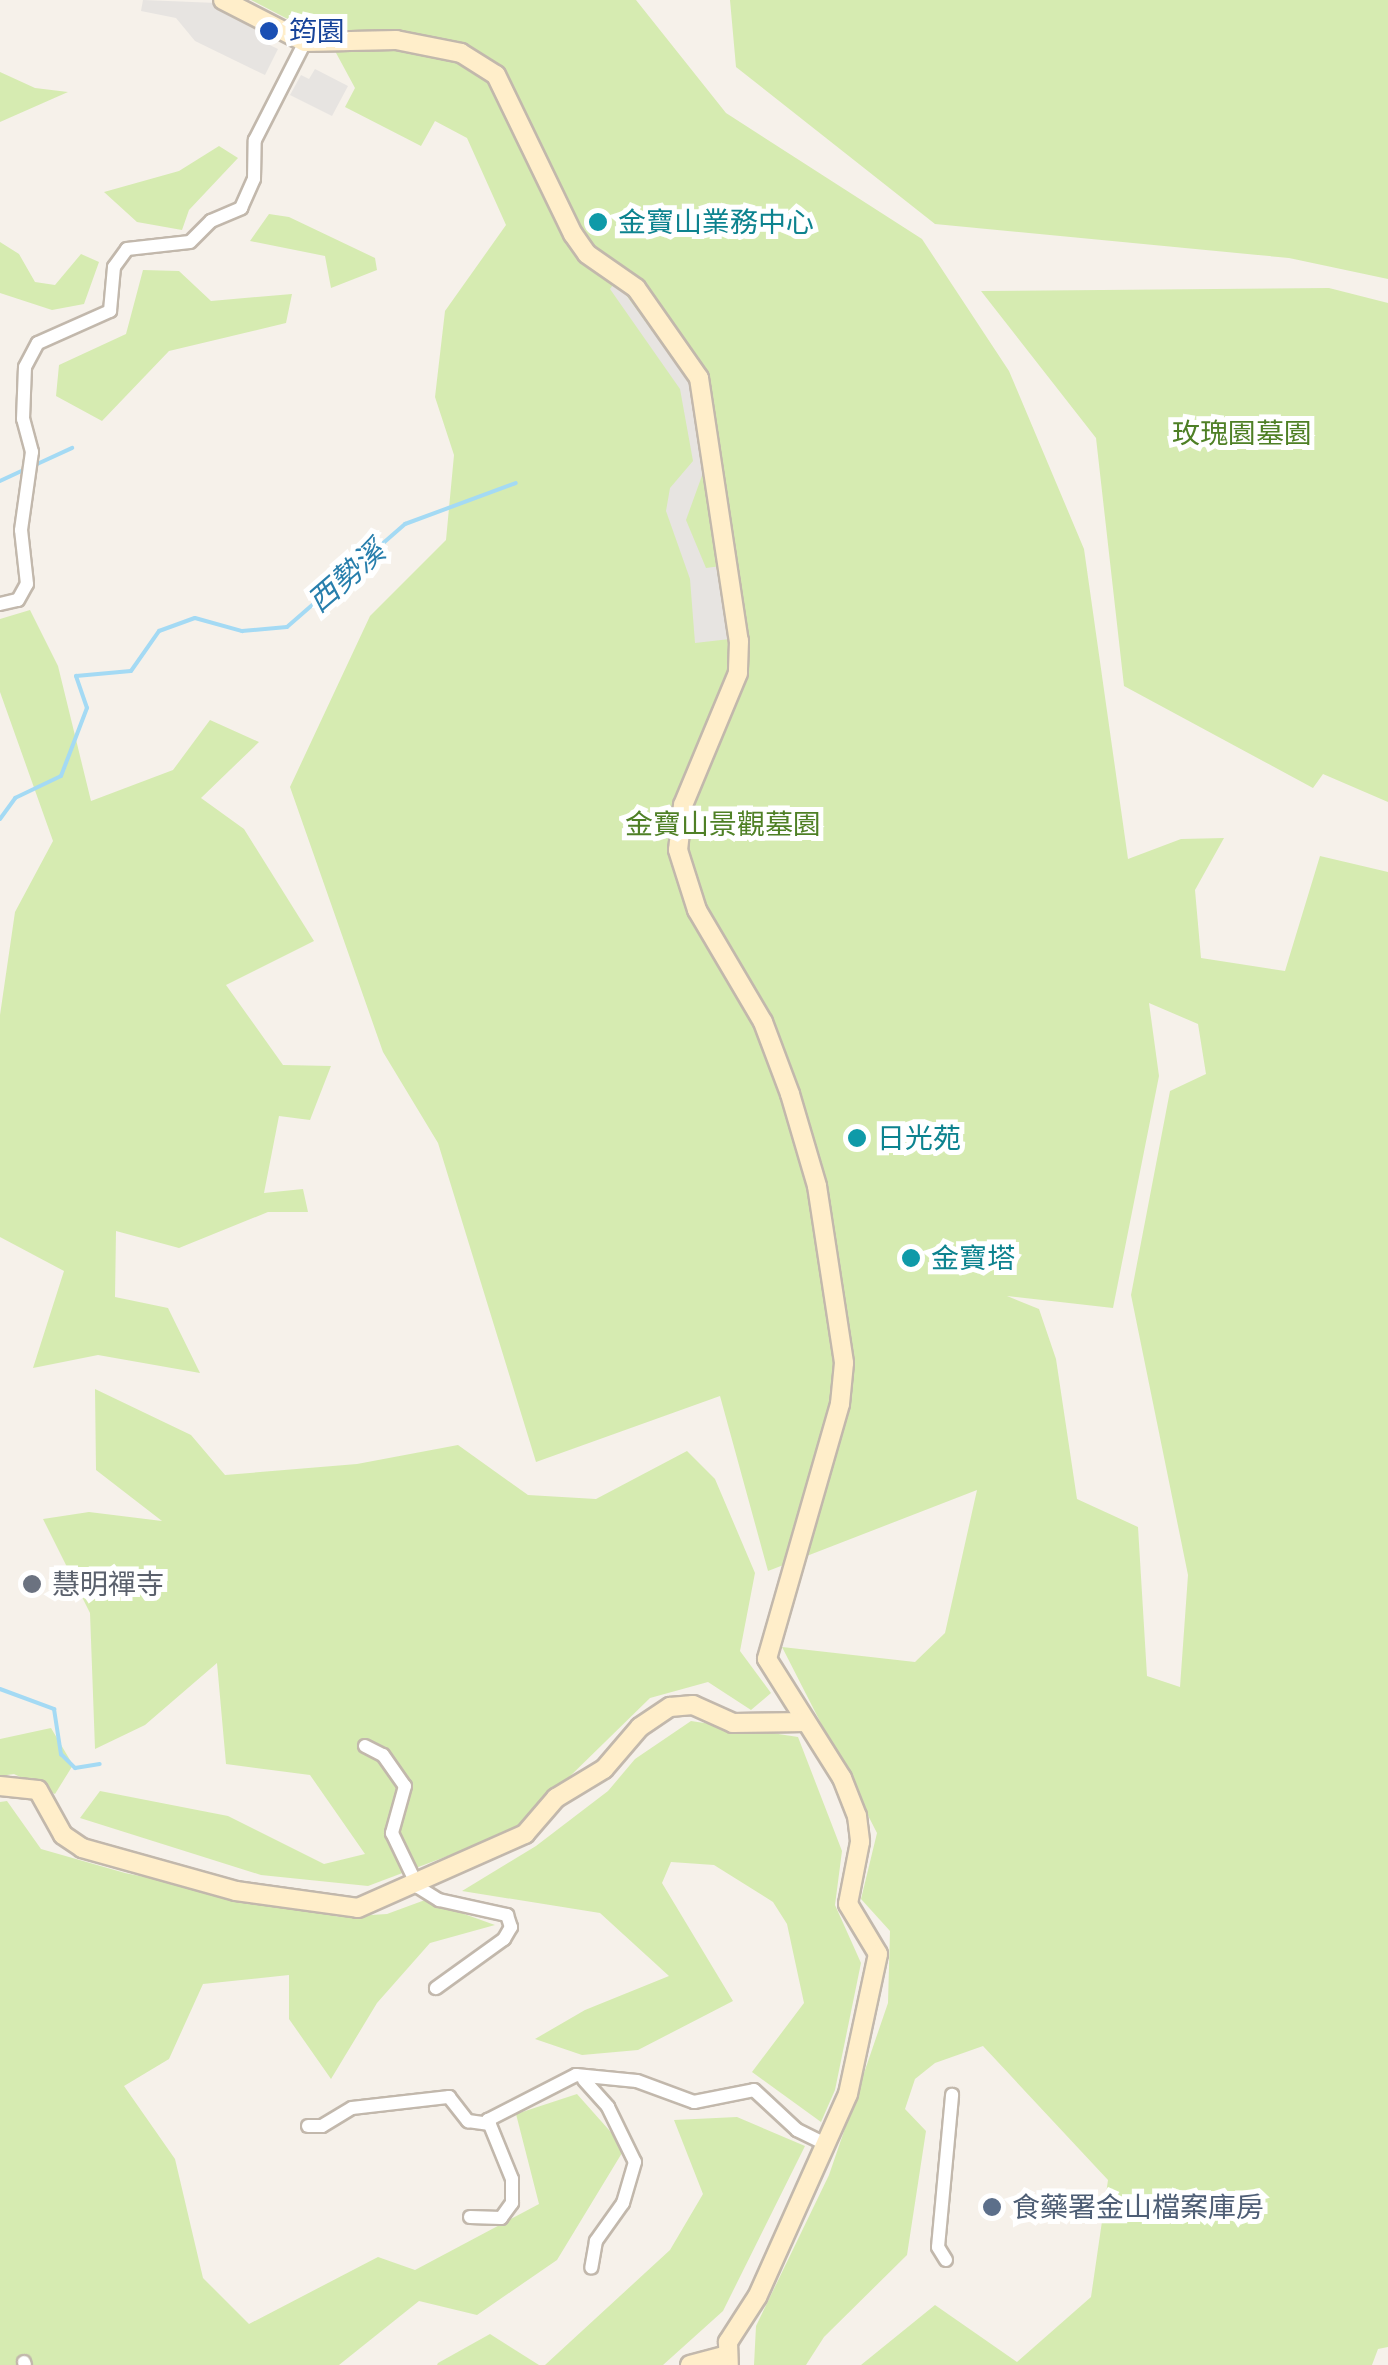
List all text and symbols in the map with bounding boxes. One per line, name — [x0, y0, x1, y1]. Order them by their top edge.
place label: 筠園 — [289, 14, 345, 48]
marker: 筠園 — [258, 20, 280, 42]
place label: 金寶山業務中心 — [618, 205, 814, 239]
marker: 金寶山業務中心 — [587, 211, 609, 233]
park label: 玫瑰園墓園 — [1172, 416, 1312, 450]
water label: 西勢溪 — [300, 533, 392, 619]
park label: 金寶山景觀墓園 — [625, 807, 821, 841]
place label: 日光苑 — [877, 1121, 961, 1155]
marker: 日光苑 — [846, 1127, 868, 1149]
place label: 金寶塔 — [931, 1241, 1015, 1275]
marker: 金寶塔 — [900, 1247, 922, 1269]
place label: 慧明禪寺 — [52, 1567, 164, 1601]
marker: 慧明禪寺 — [21, 1573, 43, 1595]
place label: 食藥署金山檔案庫房 — [1012, 2190, 1264, 2224]
marker: 食藥署金山檔案庫房 — [981, 2196, 1003, 2218]

